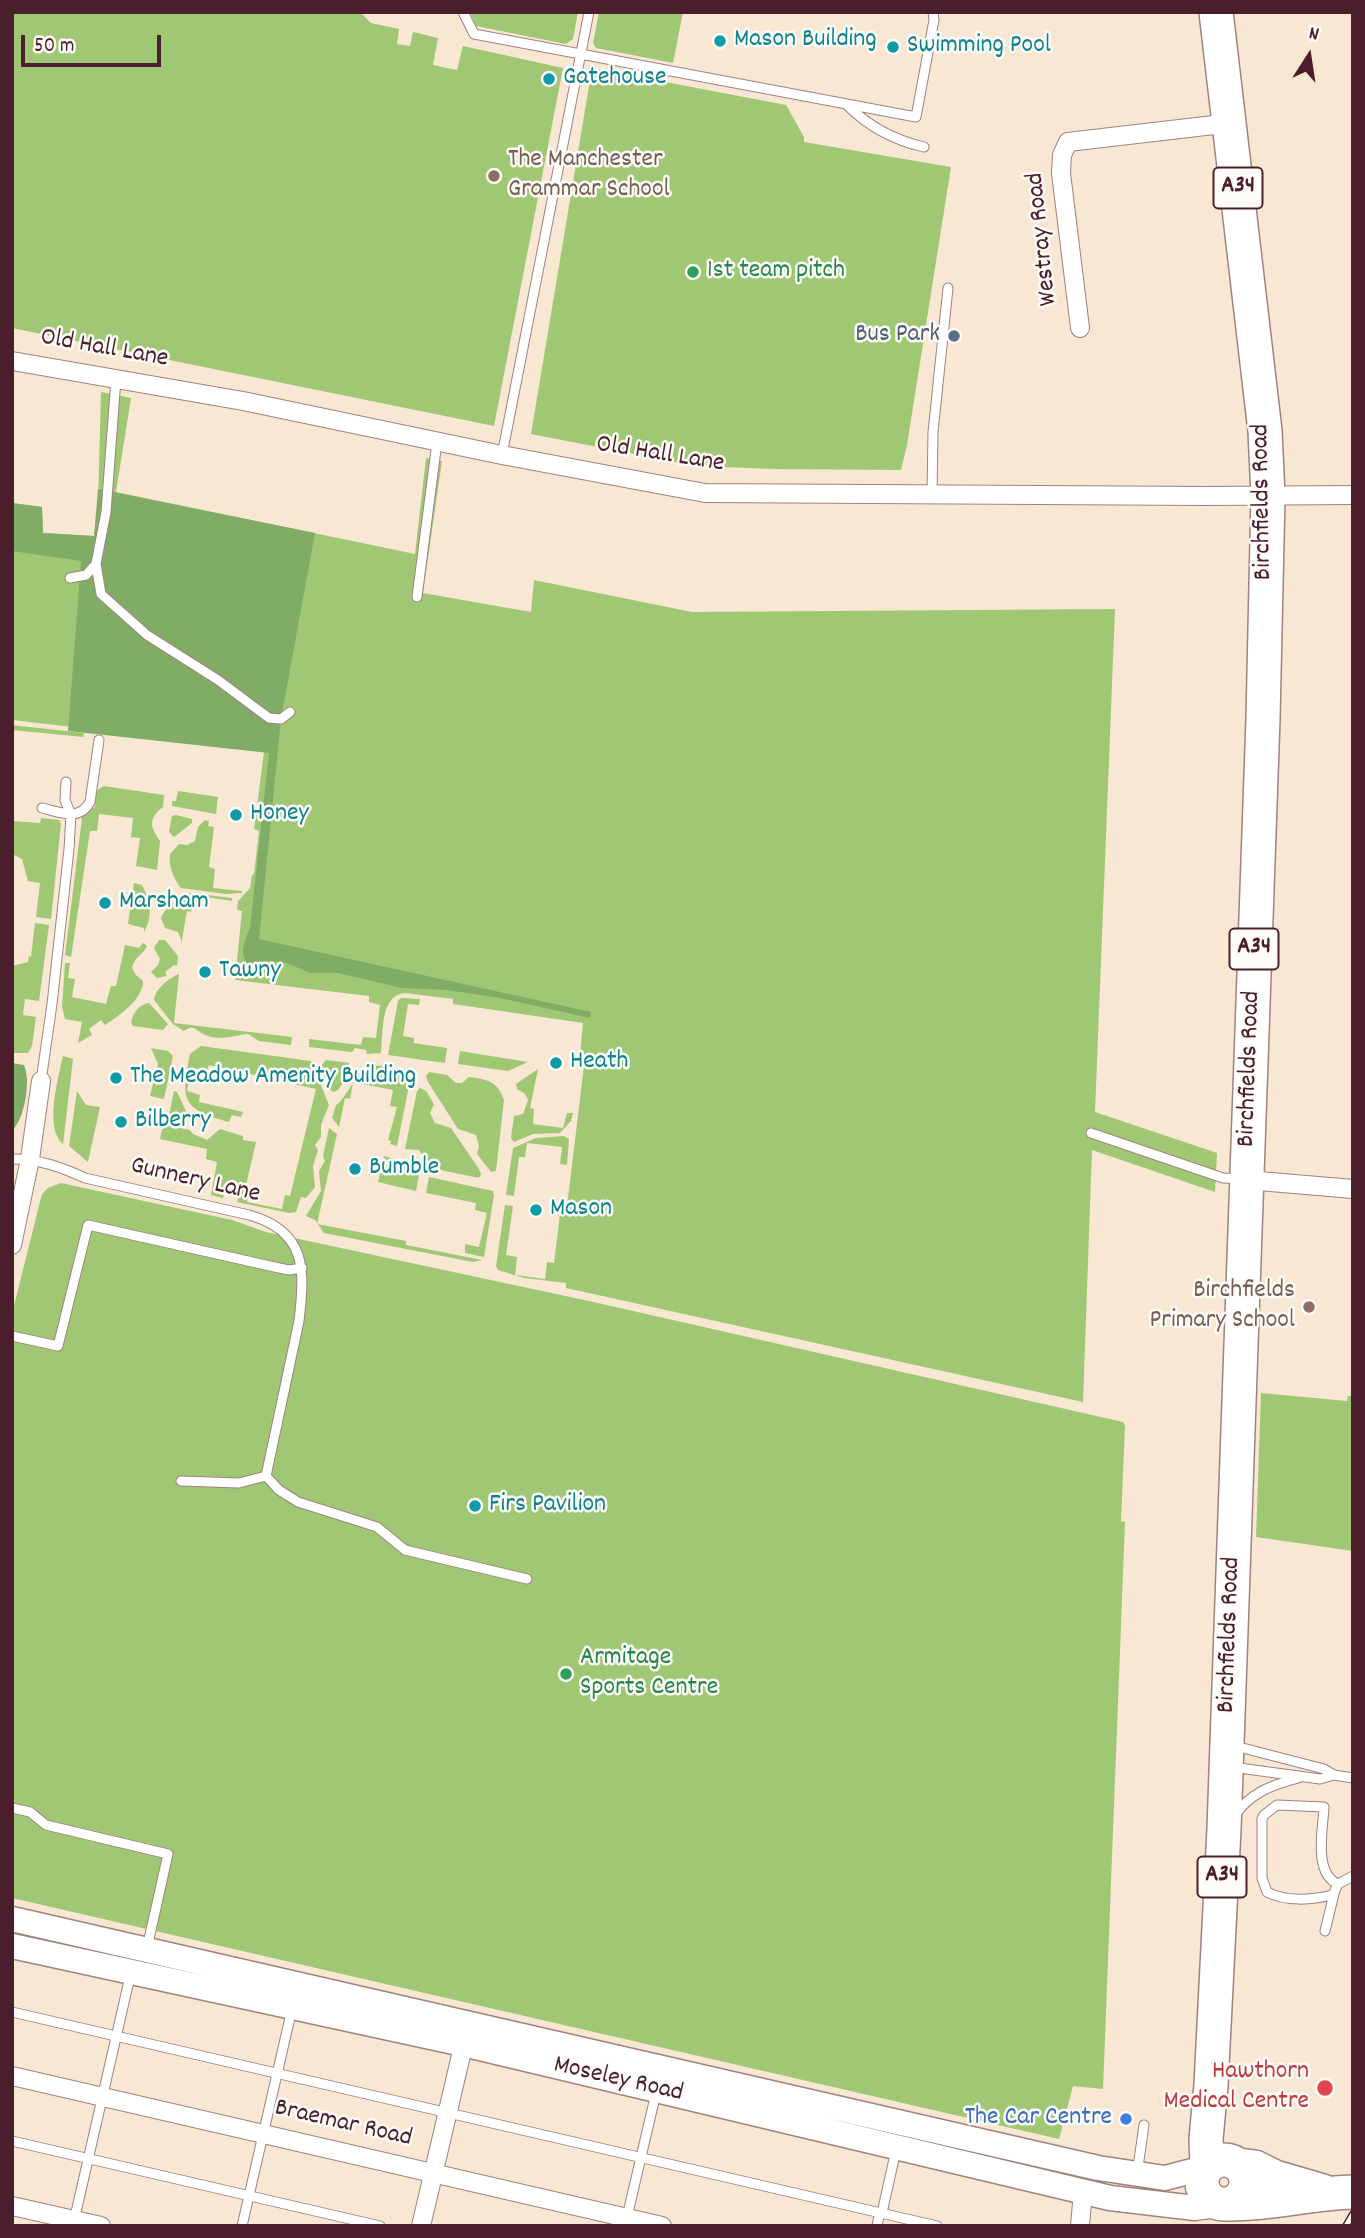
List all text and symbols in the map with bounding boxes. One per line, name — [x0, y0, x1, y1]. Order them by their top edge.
scale bar — [24, 21, 164, 65]
north arrow — [1274, 21, 1344, 91]
text: N — [1306, 21, 1321, 49]
place label: Mason Building — [734, 25, 877, 57]
place label: Swimming Pool — [907, 31, 1051, 63]
text: 50 m — [34, 32, 74, 62]
marker: Mason Building — [712, 33, 728, 49]
marker: Swimming Pool — [885, 39, 901, 55]
place label: Gatehouse — [563, 63, 666, 95]
marker: Gatehouse — [541, 71, 557, 87]
place label: The Manchester Grammar School — [508, 145, 670, 206]
marker: The Manchester Grammar School — [486, 168, 502, 184]
road number: A34 — [1214, 168, 1262, 208]
street label: Westray Road — [1021, 171, 1067, 307]
place label: 1st team pitch — [707, 256, 845, 288]
marker: 1st team pitch — [685, 264, 701, 280]
place label: Bus Park — [855, 320, 940, 352]
street label: Old Hall Lane — [38, 323, 170, 377]
marker: Bus Park — [946, 328, 962, 344]
street label: Birchfields Road — [1247, 424, 1281, 580]
street label: Old Hall Lane — [594, 430, 726, 482]
place label: Honey — [250, 799, 309, 831]
marker: Honey — [228, 807, 244, 823]
place label: Marsham — [119, 887, 209, 919]
marker: Marsham — [97, 895, 113, 911]
road number: A34 — [1230, 929, 1278, 970]
place label: Tawny — [219, 956, 281, 988]
marker: Tawny — [197, 964, 213, 980]
street label: Birchfields Road — [1233, 990, 1269, 1148]
place label: Heath — [570, 1047, 628, 1079]
marker: Heath — [548, 1055, 564, 1071]
place label: The Meadow Amenity Building — [130, 1062, 416, 1094]
marker: The Meadow Amenity Building — [108, 1070, 124, 1086]
place label: Bilberry — [135, 1106, 211, 1138]
marker: Bilberry — [113, 1114, 129, 1130]
street label: Gunnery Lane — [127, 1152, 263, 1212]
place label: Bumble — [369, 1153, 439, 1185]
marker: Bumble — [347, 1161, 363, 1177]
place label: Mason — [550, 1194, 612, 1226]
marker: Mason — [528, 1202, 544, 1218]
place label: Birchfields Primary School — [1149, 1276, 1295, 1338]
marker: Birchfields Primary School — [1301, 1299, 1317, 1315]
place label: Firs Pavilion — [489, 1490, 606, 1522]
marker: Firs Pavilion — [467, 1498, 483, 1514]
street label: Birchfields Road — [1213, 1556, 1249, 1714]
place label: Armitage Sports Centre — [580, 1643, 718, 1704]
marker: Armitage Sports Centre — [558, 1666, 574, 1682]
road number: A34 — [1198, 1856, 1246, 1898]
street label: Moseley Road — [550, 2051, 686, 2111]
place label: Hawthorn Medical Centre — [1164, 2057, 1309, 2118]
marker: Hawthorn Medical Centre — [1315, 2078, 1335, 2098]
street label: Braemar Road — [271, 2094, 415, 2156]
place label: The Car Centre — [965, 2103, 1112, 2135]
marker: The Car Centre — [1118, 2111, 1134, 2127]

